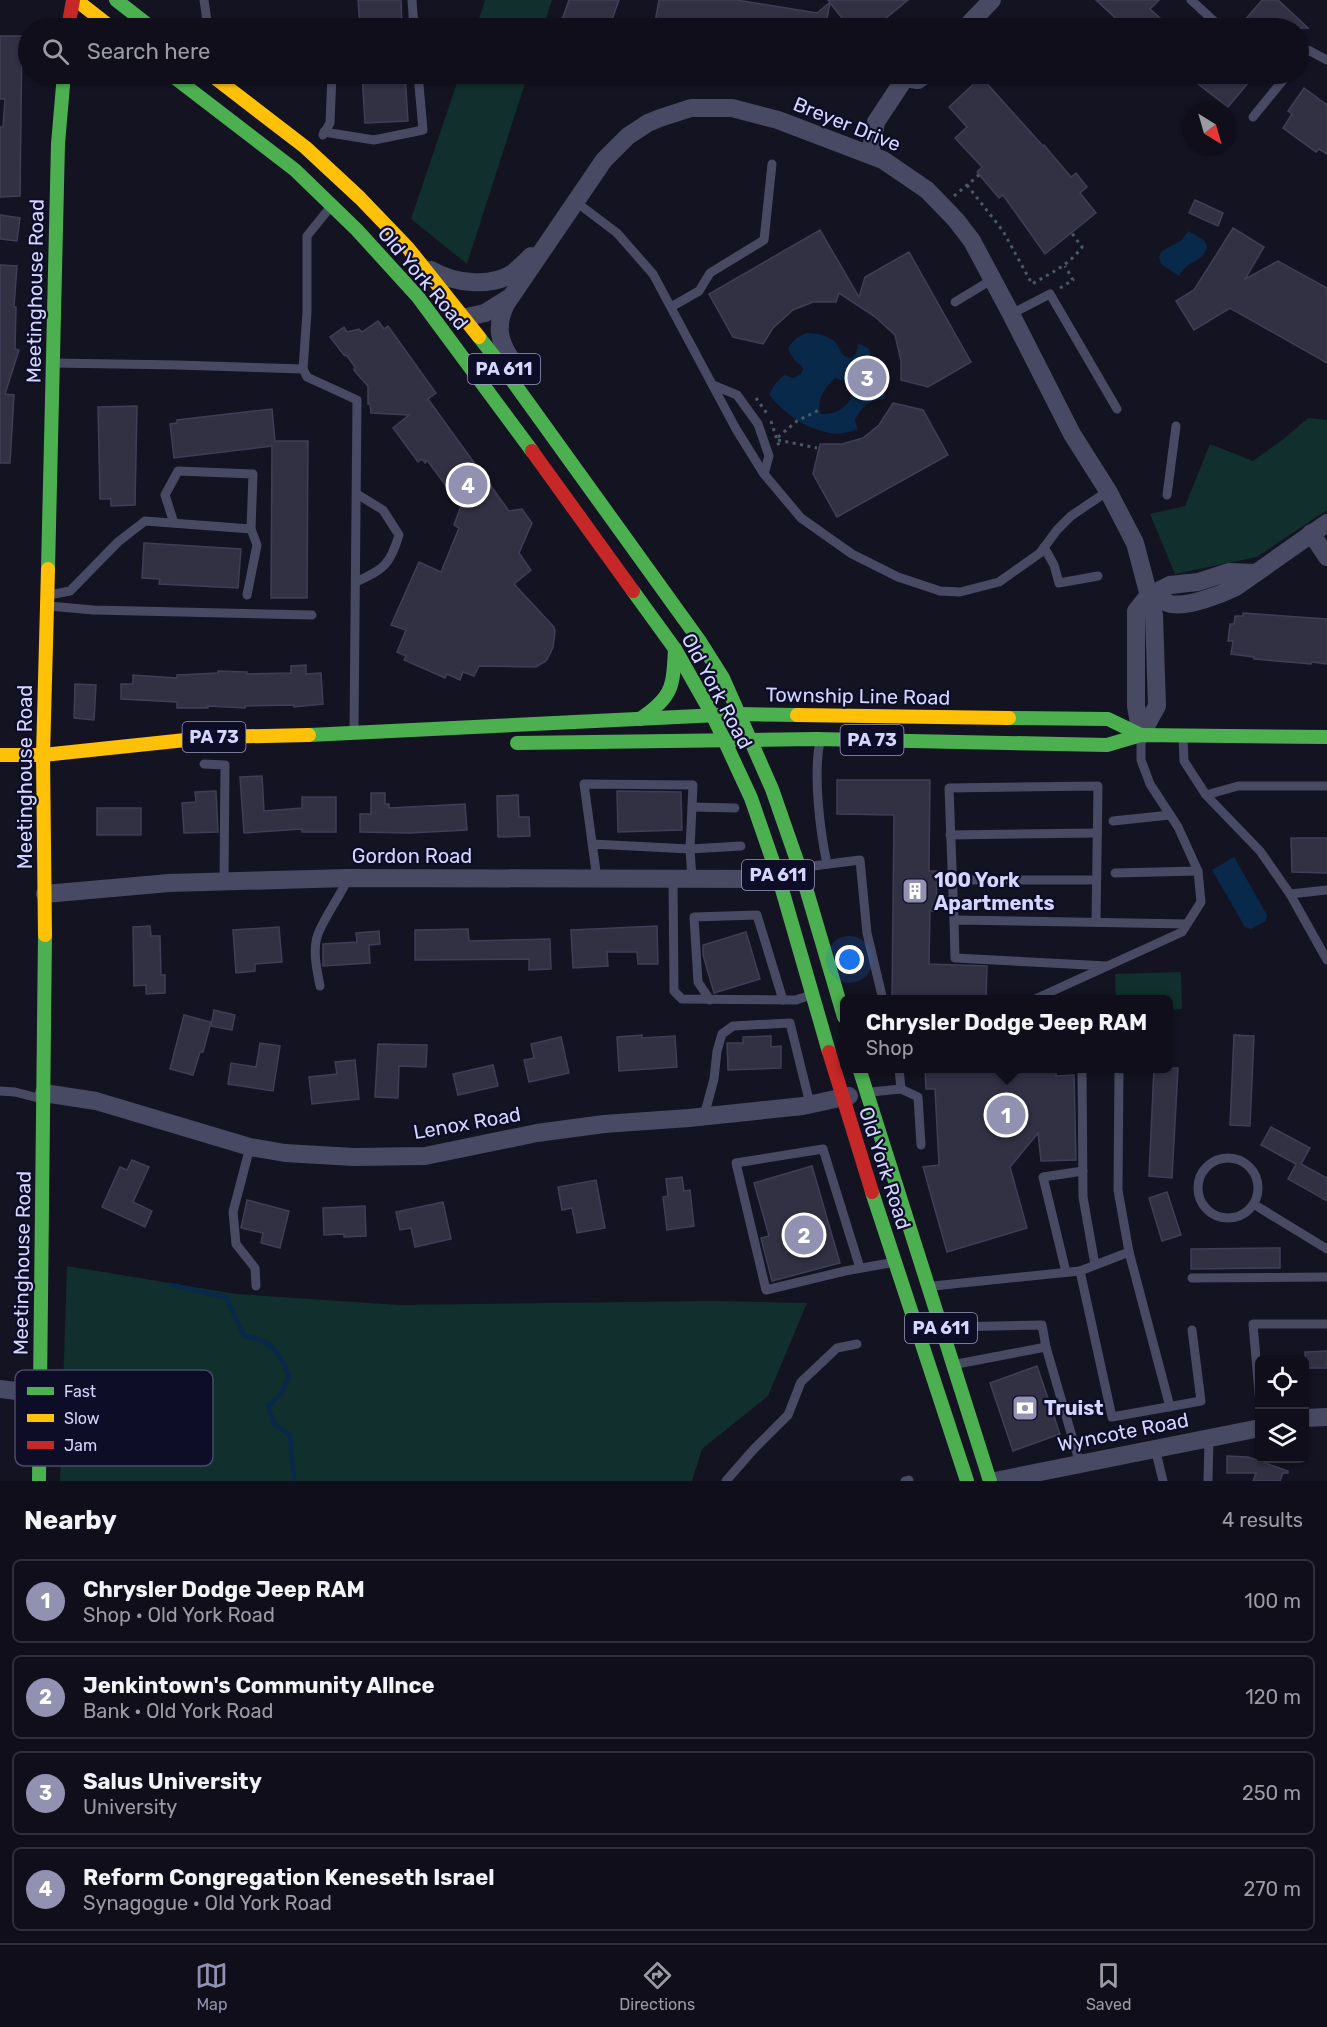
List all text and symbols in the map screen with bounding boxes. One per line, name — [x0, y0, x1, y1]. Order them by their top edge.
search box — [18, 18, 1309, 84]
icon: search — [39, 35, 72, 68]
text: Search here — [87, 38, 210, 65]
street label: Breyer Drive — [790, 92, 904, 156]
north arrow — [1183, 102, 1237, 156]
street label: Meetinghouse Road — [21, 199, 49, 383]
street label: Old York Road — [373, 221, 473, 335]
road number: PA 611 — [468, 354, 540, 384]
pin: 3 — [848, 356, 886, 400]
pin: 4 — [448, 462, 488, 508]
street label: Old York Road — [677, 629, 757, 753]
street label: Township Line Road — [765, 682, 951, 710]
street label: Meetinghouse Road — [13, 685, 37, 869]
road number: PA 73 — [182, 722, 246, 752]
road number: PA 73 — [840, 725, 904, 755]
street label: Gordon Road — [352, 844, 472, 868]
road number: PA 611 — [742, 860, 814, 890]
place label: 100 York Apartments — [934, 868, 1055, 915]
building icon: 100 York Apartments — [900, 876, 930, 906]
your location — [835, 945, 864, 974]
popup — [840, 995, 1173, 1073]
text: Chrysler Dodge Jeep RAM — [866, 1009, 1147, 1036]
text: Shop — [866, 1036, 914, 1060]
pin: 1 — [986, 1092, 1026, 1138]
street label: Lenox Road — [411, 1102, 523, 1144]
street label: Old York Road — [854, 1104, 916, 1232]
street label: Meetinghouse Road — [8, 1171, 36, 1355]
pin: 2 — [784, 1212, 824, 1258]
road number: PA 611 — [905, 1313, 977, 1343]
map controls — [1255, 1355, 1309, 1463]
button: locate — [1255, 1355, 1309, 1409]
legend — [15, 1370, 213, 1466]
text: Fast — [64, 1382, 96, 1401]
bank icon: Truist — [1010, 1393, 1040, 1423]
place label: Truist — [1044, 1396, 1104, 1420]
street label: Wyncote Road — [1055, 1408, 1191, 1456]
text: Slow — [64, 1409, 100, 1428]
button: layers — [1255, 1409, 1309, 1463]
text: Jam — [64, 1436, 97, 1455]
text: Nearby — [24, 1505, 117, 1536]
text: 4 results — [1222, 1508, 1303, 1532]
text: Chrysler Dodge Jeep RAM — [83, 1576, 365, 1603]
text: 1 — [41, 1589, 50, 1613]
text: 100 m — [1244, 1589, 1301, 1613]
text: Shop · Old York Road — [83, 1603, 275, 1627]
text: Jenkintown's Community Allnce — [83, 1672, 435, 1699]
text: 2 — [39, 1685, 52, 1709]
text: 120 m — [1245, 1685, 1301, 1709]
text: Bank · Old York Road — [83, 1699, 273, 1723]
text: Salus University — [83, 1768, 262, 1795]
text: 3 — [39, 1781, 52, 1805]
text: 250 m — [1242, 1781, 1301, 1805]
text: University — [83, 1795, 177, 1819]
text: Reform Congregation Keneseth Israel — [83, 1864, 495, 1891]
text: 4 — [39, 1877, 52, 1901]
text: 270 m — [1244, 1877, 1301, 1901]
text: Synagogue · Old York Road — [83, 1891, 332, 1915]
tab: Map — [195, 1959, 228, 2014]
tab: Directions — [619, 1959, 695, 2014]
tab: Saved — [1086, 1959, 1132, 2014]

